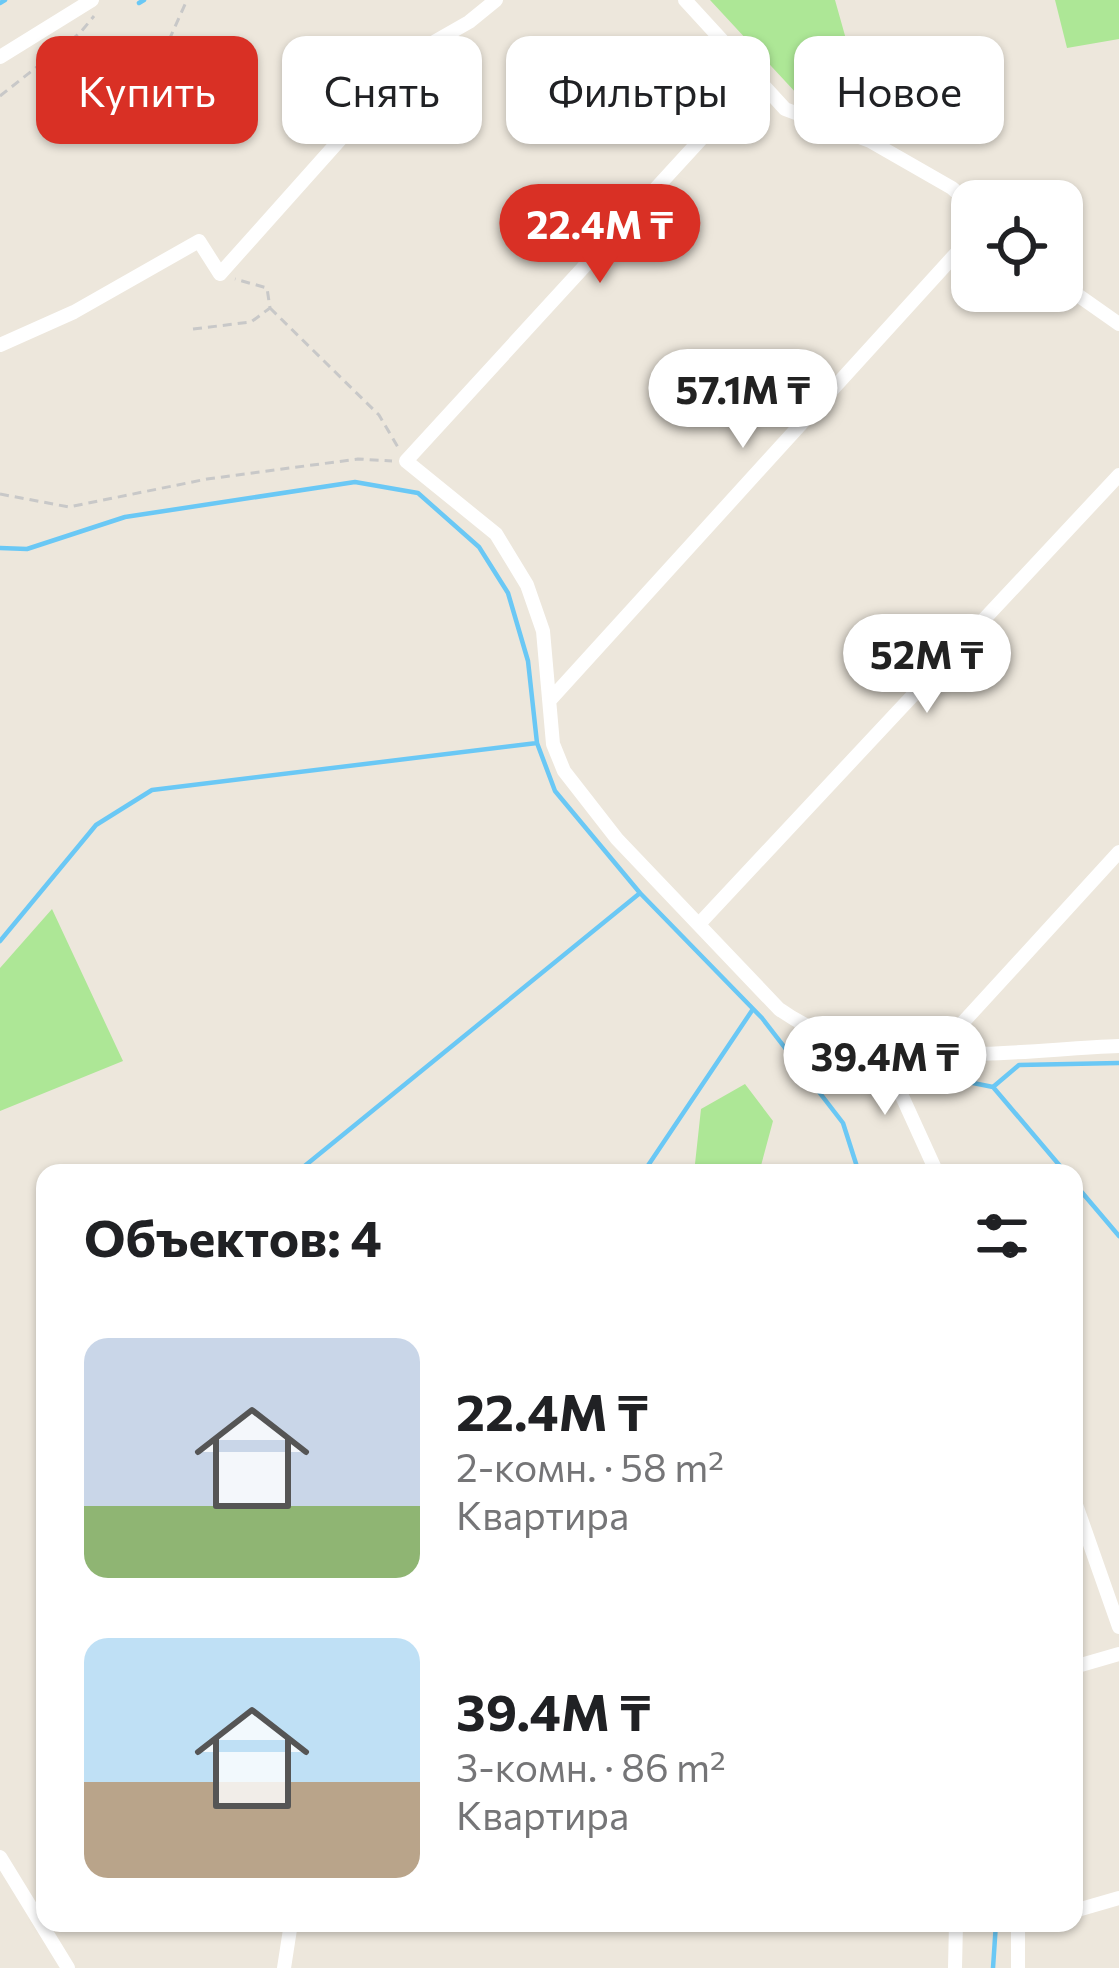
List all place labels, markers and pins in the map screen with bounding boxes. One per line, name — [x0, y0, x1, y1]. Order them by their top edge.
pin: 22.4M ₸ — [489, 184, 711, 286]
pin: 57.1M ₸ — [632, 349, 854, 451]
pin: 52M ₸ — [843, 614, 1011, 716]
pin: 39.4M ₸ — [774, 1016, 996, 1118]

